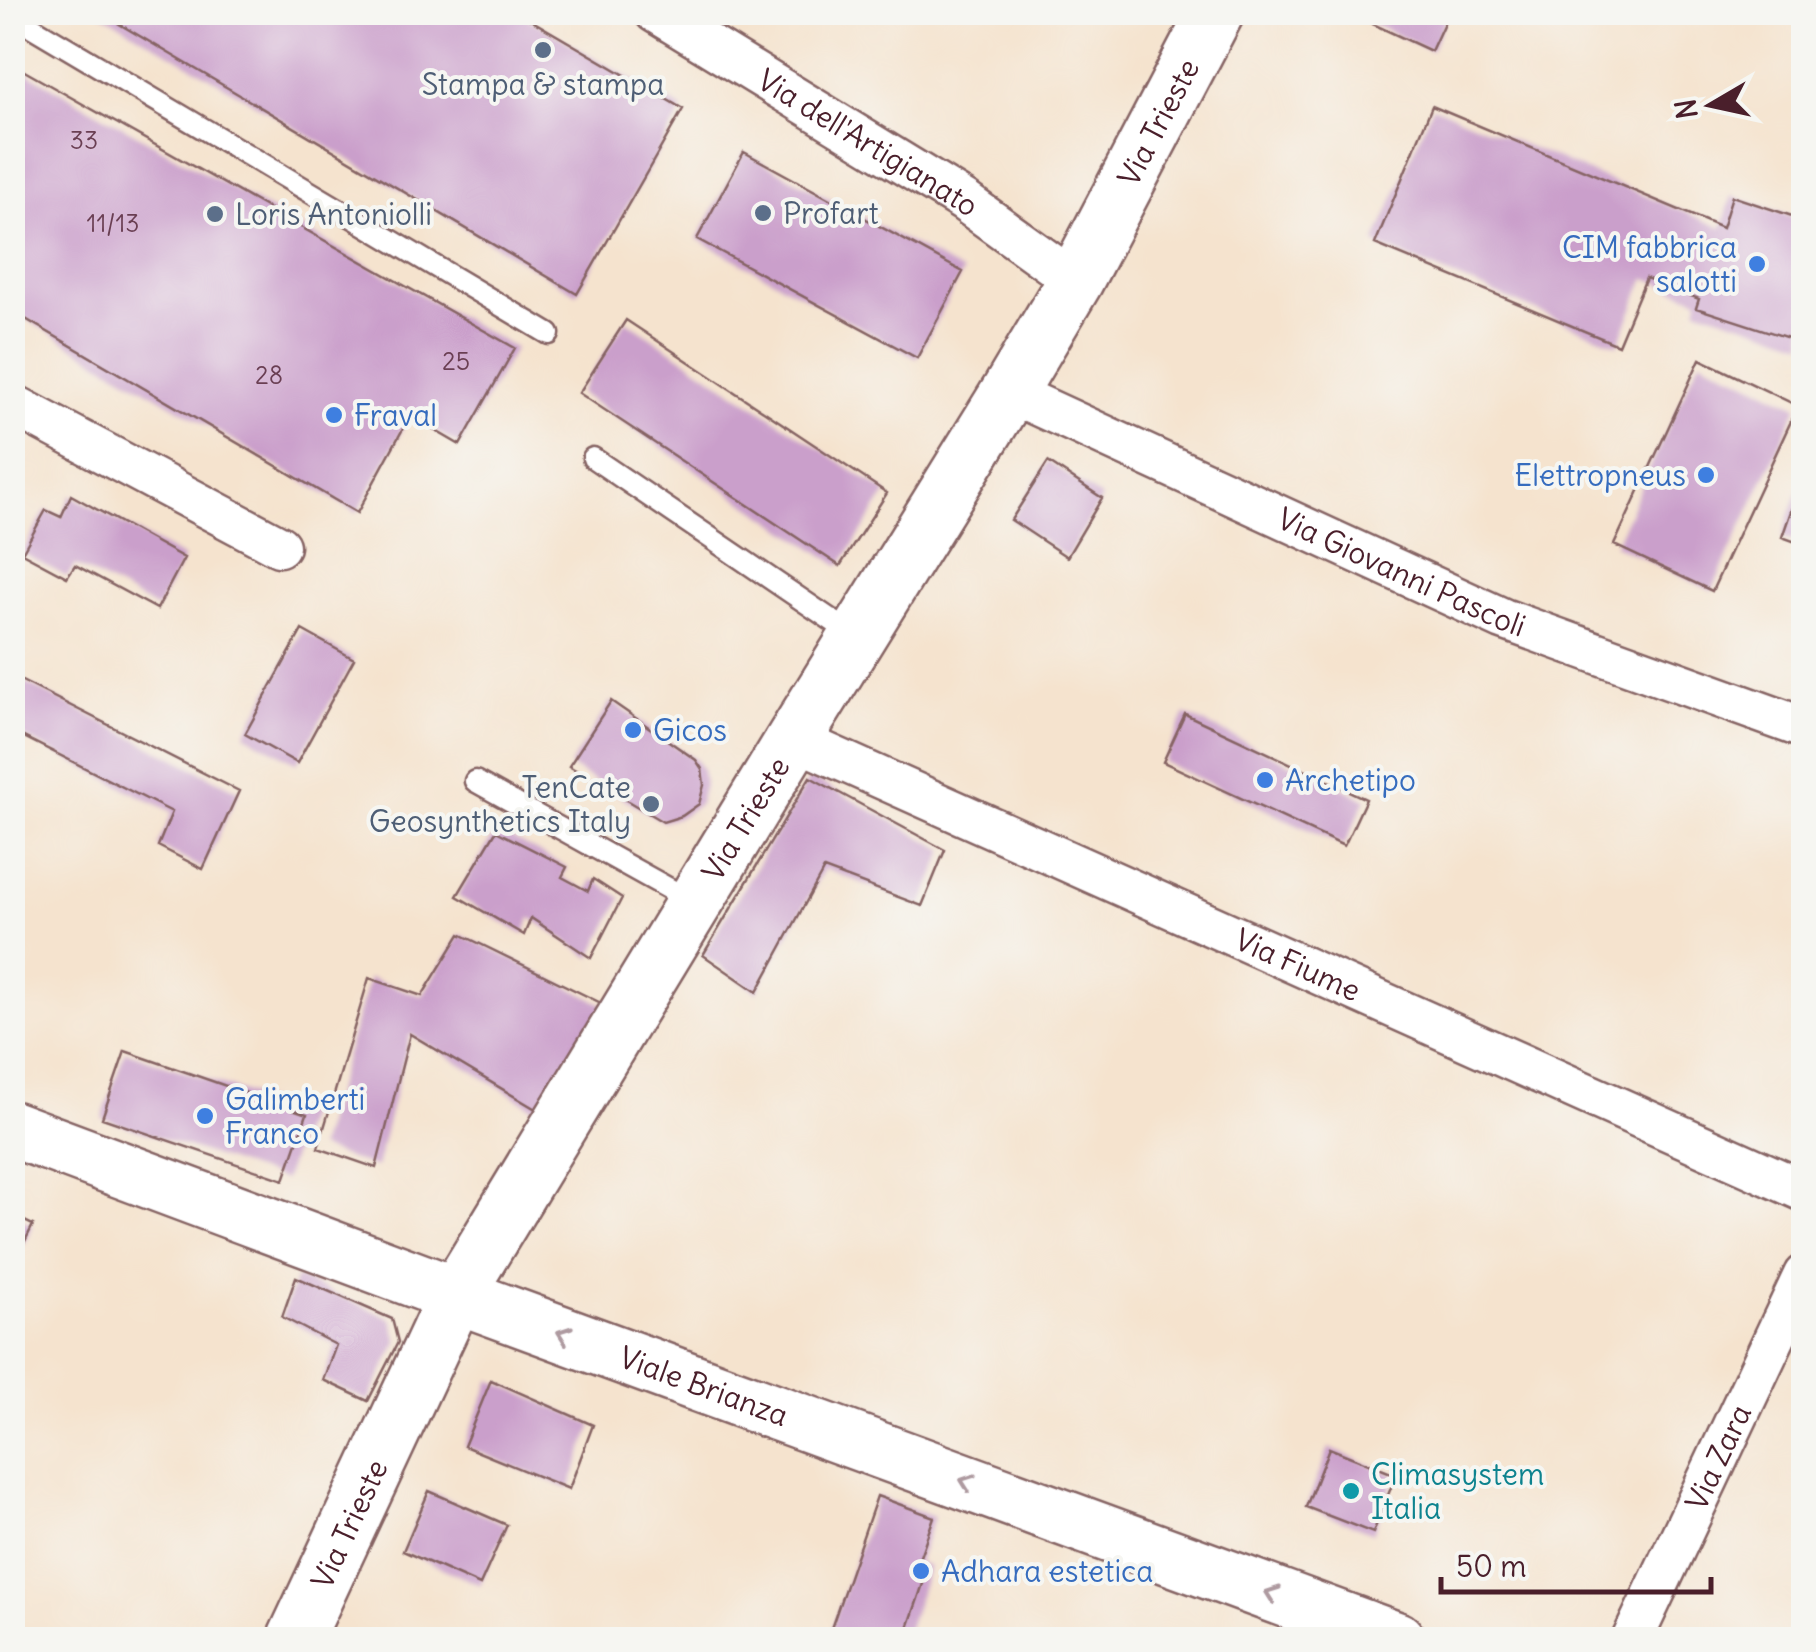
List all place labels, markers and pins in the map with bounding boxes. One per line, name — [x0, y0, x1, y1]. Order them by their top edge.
marker: Stampa & stampa — [532, 39, 554, 61]
place label: Stampa & stampa — [422, 65, 664, 103]
place label: Profart — [783, 194, 879, 232]
place label: Loris Antoniolli — [235, 195, 432, 233]
marker: Profart — [752, 202, 774, 224]
marker: Loris Antoniolli — [204, 203, 226, 225]
place label: CIM fabbrica salotti — [1562, 228, 1737, 300]
marker: CIM fabbrica salotti — [1746, 253, 1768, 275]
place label: Fraval — [354, 396, 437, 434]
marker: Fraval — [323, 404, 345, 426]
place label: Elettropneus — [1515, 456, 1686, 494]
marker: Elettropneus — [1695, 464, 1717, 486]
place label: Gicos — [653, 711, 727, 749]
marker: Gicos — [622, 719, 644, 741]
place label: Archetipo — [1285, 761, 1416, 799]
place label: TenCate Geosynthetics Italy — [369, 768, 631, 840]
marker: Archetipo — [1254, 769, 1276, 791]
marker: TenCate Geosynthetics Italy — [640, 793, 662, 815]
place label: Galimberti Franco — [225, 1080, 365, 1152]
marker: Galimberti Franco — [194, 1105, 216, 1127]
place label: Climasystem Italia — [1371, 1455, 1544, 1527]
marker: Climasystem Italia — [1340, 1480, 1362, 1502]
place label: Adhara estetica — [941, 1552, 1153, 1590]
marker: Adhara estetica — [910, 1560, 932, 1582]

